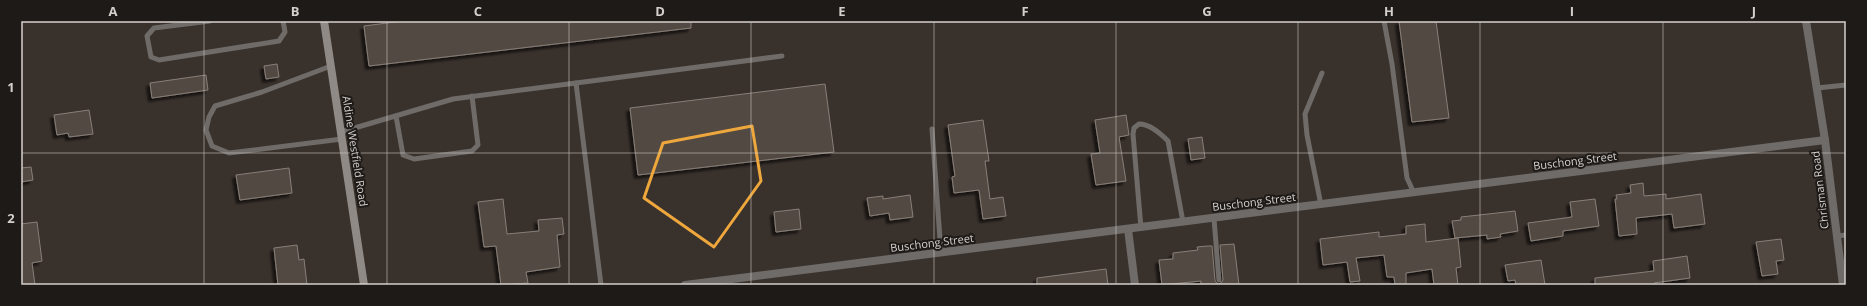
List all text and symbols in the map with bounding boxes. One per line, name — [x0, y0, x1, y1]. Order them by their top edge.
text: A — [109, 2, 118, 20]
text: B — [291, 2, 300, 20]
text: C — [474, 2, 482, 20]
text: D — [655, 2, 665, 20]
text: E — [838, 2, 846, 20]
text: F — [1021, 2, 1029, 20]
text: G — [1202, 2, 1212, 20]
text: H — [1384, 2, 1394, 20]
text: I — [1570, 2, 1574, 20]
text: J — [1751, 2, 1756, 20]
text: 1 — [7, 78, 15, 96]
street label: Aldine Westfield Road — [339, 95, 372, 207]
street label: Buschong Street — [1532, 148, 1618, 173]
street label: Chrisman Road — [1807, 150, 1832, 230]
street label: Buschong Street — [1211, 189, 1297, 214]
text: 2 — [7, 209, 15, 227]
street label: Buschong Street — [889, 230, 975, 255]

